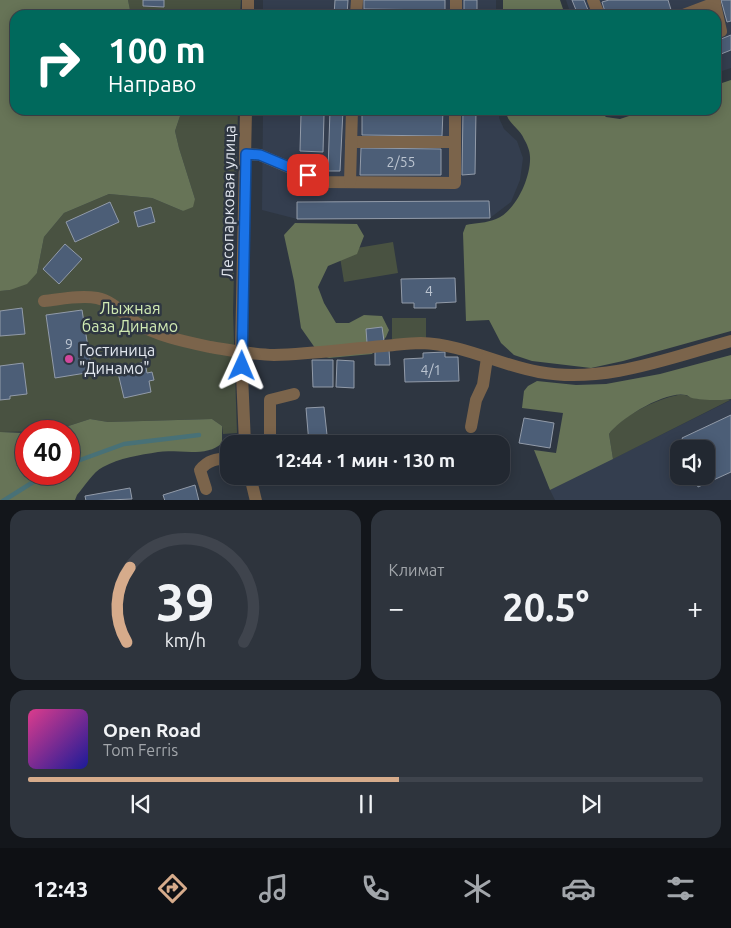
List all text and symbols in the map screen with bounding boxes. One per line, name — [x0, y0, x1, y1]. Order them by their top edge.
icon: right — [25, 30, 90, 95]
text: 100 m — [108, 30, 206, 70]
text: Направо — [108, 71, 196, 96]
street label: Лесопарковая улица — [218, 125, 238, 279]
pin — [287, 154, 329, 196]
house number: 2/55 — [387, 154, 415, 170]
icon: arrive — [294, 161, 322, 189]
house number: 4 — [425, 283, 433, 299]
park label: Лыжная база Динамо — [82, 299, 178, 335]
house number: 9 — [65, 336, 73, 352]
position arrow — [215, 339, 267, 391]
place label: Гостиница "Динамо" — [79, 341, 155, 377]
marker: Гостиница "Динамо" — [63, 353, 75, 365]
house number: 4/1 — [421, 362, 441, 378]
speed limit sign: 40 — [15, 420, 80, 485]
map controls — [670, 440, 715, 485]
button: sound — [670, 440, 715, 485]
text: 12:44 · 1 мин · 130 m — [275, 449, 455, 471]
text: Климат — [389, 561, 444, 579]
text: 39 — [156, 573, 215, 631]
text: 20.5° — [502, 586, 589, 628]
text: − — [389, 592, 404, 623]
text: + — [687, 592, 703, 623]
text: km/h — [165, 630, 206, 650]
text: Open Road — [103, 719, 201, 741]
text: Tom Ferris — [103, 741, 178, 759]
icon: previous — [127, 790, 155, 818]
icon: pause — [352, 790, 380, 818]
icon: next — [577, 790, 605, 818]
icon: directions — [155, 871, 190, 906]
icon: music — [256, 871, 291, 906]
icon: phone — [358, 871, 393, 906]
icon: climate — [460, 871, 495, 906]
icon: car — [561, 871, 596, 906]
icon: filters — [663, 871, 698, 906]
text: 12:43 — [33, 876, 88, 901]

